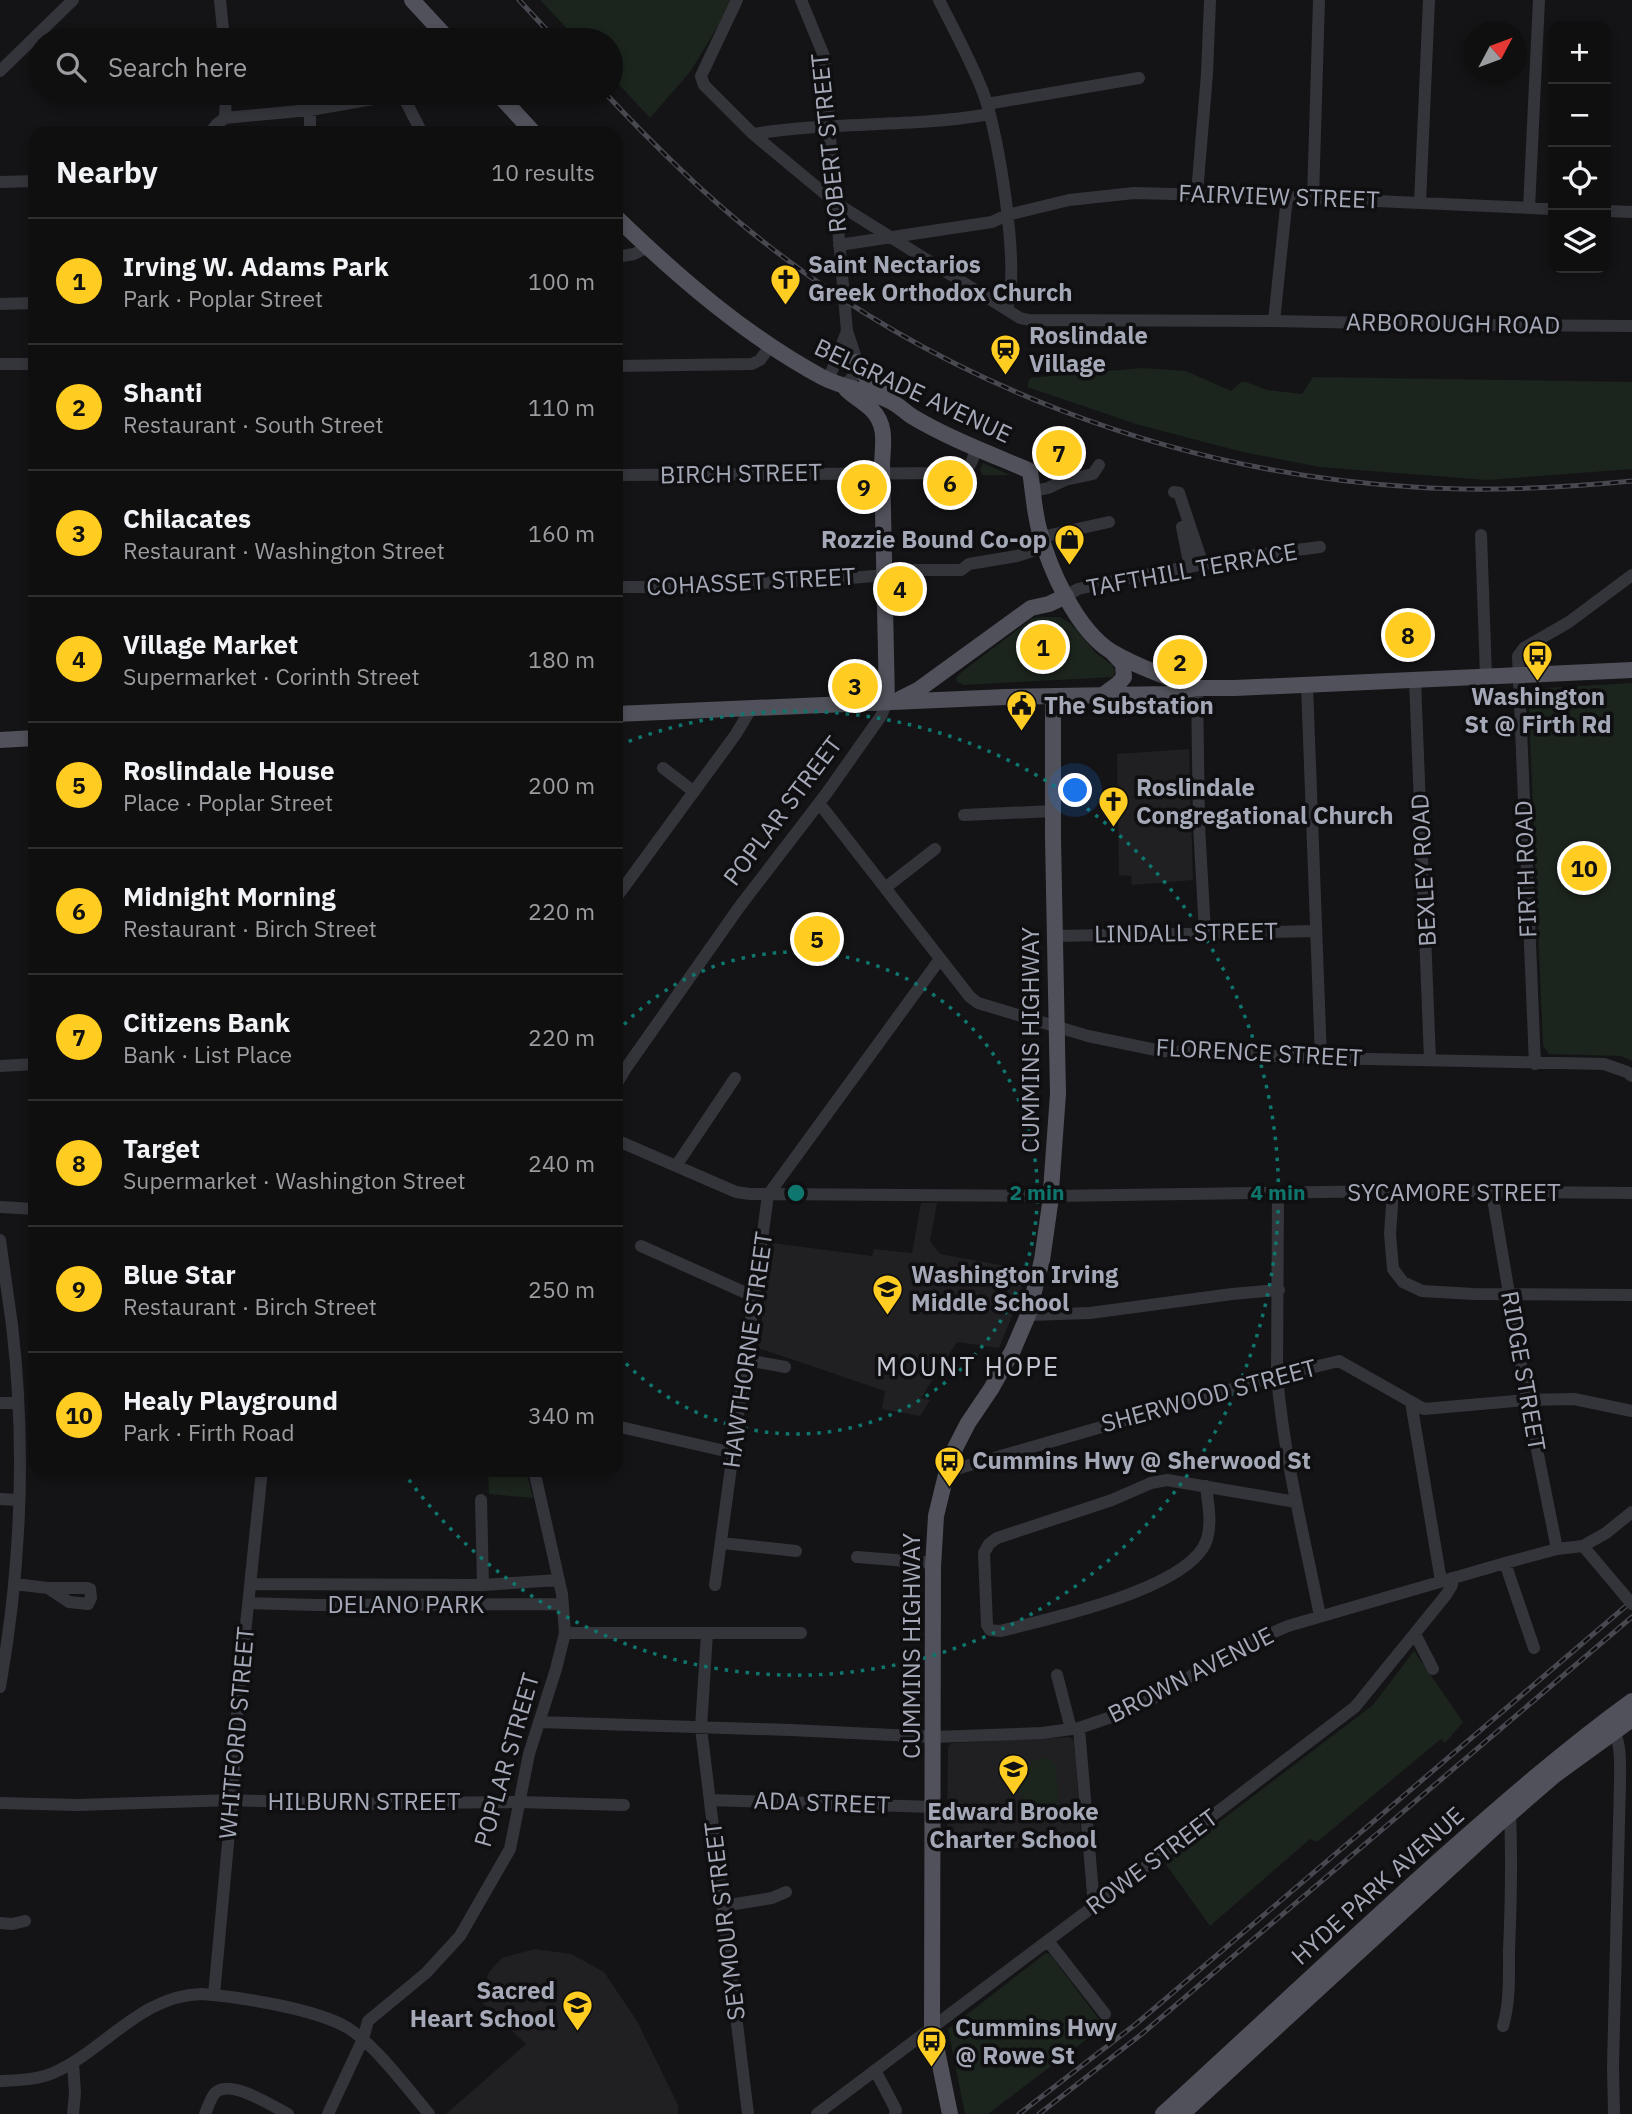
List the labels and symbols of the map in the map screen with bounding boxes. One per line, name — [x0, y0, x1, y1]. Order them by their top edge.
north arrow — [1464, 21, 1527, 84]
street label: ROBERT STREET — [803, 51, 853, 234]
street label: FAIRVIEW STREET — [1178, 176, 1381, 216]
place label: Saint Nectarios Greek Orthodox Church — [808, 248, 1073, 308]
church icon: Saint Nectarios Greek Orthodox Church — [768, 262, 802, 306]
street label: ARBOROUGH ROAD — [1346, 305, 1560, 341]
place label: Roslindale Village — [1029, 319, 1148, 379]
street label: BELGRADE AVENUE — [810, 330, 1017, 450]
station icon: Roslindale Village — [989, 333, 1023, 377]
pin: 7 — [1036, 427, 1082, 479]
street label: BIRCH STREET — [660, 456, 823, 490]
pin: 6 — [927, 457, 973, 509]
pin: 9 — [841, 461, 887, 513]
place label: Rozzie Bound Co-op — [821, 523, 1047, 555]
shop icon: Rozzie Bound Co-op — [1053, 523, 1087, 567]
street label: TAFTHILL TERRACE — [1084, 535, 1300, 603]
street label: COHASSET STREET — [646, 560, 857, 602]
pin: 4 — [877, 563, 923, 615]
pin: 8 — [1385, 609, 1431, 661]
pin: 1 — [1020, 621, 1066, 673]
pin: 2 — [1157, 636, 1203, 688]
bus stop icon: Washington St @ Firth Rd — [1521, 638, 1555, 682]
pin: 3 — [832, 660, 878, 712]
place label: Washington St @ Firth Rd — [1464, 680, 1612, 740]
public building icon: The Substation — [1004, 689, 1038, 733]
place label: The Substation — [1044, 689, 1214, 721]
street label: POPLAR STREET — [715, 729, 849, 892]
place label: Roslindale Congregational Church — [1136, 771, 1394, 831]
your location — [1058, 773, 1092, 807]
church icon: Roslindale Congregational Church — [1096, 785, 1130, 829]
street label: BEXLEY ROAD — [1403, 793, 1443, 947]
street label: FIRTH ROAD — [1507, 800, 1543, 938]
pin: 10 — [1561, 842, 1607, 894]
pin: 5 — [794, 913, 840, 965]
street label: LINDALL STREET — [1094, 914, 1278, 950]
street label: CUMMINS HIGHWAY — [1014, 927, 1046, 1153]
street label: FLORENCE STREET — [1155, 1031, 1364, 1073]
street label: SYCAMORE STREET — [1347, 1176, 1561, 1208]
text: 2 min — [1010, 1178, 1064, 1206]
text: 4 min — [1251, 1178, 1305, 1206]
centre of rings — [784, 1181, 808, 1205]
street label: HAWTHORNE STREET — [715, 1229, 779, 1470]
place label: Washington Irving Middle School — [911, 1258, 1119, 1318]
school or university icon: Washington Irving Middle School — [871, 1272, 905, 1316]
street label: RIDGE STREET — [1494, 1288, 1554, 1454]
district label: MOUNT HOPE — [876, 1349, 1060, 1383]
street label: SHERWOOD STREET — [1098, 1351, 1320, 1439]
bus stop icon: Cummins Hwy @ Sherwood St — [932, 1444, 966, 1488]
place label: Cummins Hwy @ Sherwood St — [972, 1444, 1311, 1476]
street label: CUMMINS HIGHWAY — [895, 1533, 927, 1759]
street label: DELANO PARK — [327, 1588, 485, 1620]
street label: BROWN AVENUE — [1102, 1619, 1279, 1730]
street label: WHITFORD STREET — [211, 1625, 261, 1840]
street label: POPLAR STREET — [466, 1669, 546, 1850]
school or university icon: Edward Brooke Charter School — [996, 1753, 1030, 1797]
street label: ADA STREET — [753, 1784, 891, 1820]
street label: HILBURN STREET — [268, 1785, 461, 1817]
place label: Edward Brooke Charter School — [927, 1795, 1099, 1855]
street label: HYDE PARK AVENUE — [1284, 1799, 1471, 1972]
street label: ROWE STREET — [1079, 1801, 1224, 1921]
street label: SEYMOUR STREET — [696, 1820, 752, 2022]
place label: Sacred Heart School — [410, 1974, 555, 2034]
school or university icon: Sacred Heart School — [561, 1988, 595, 2032]
place label: Cummins Hwy @ Rowe St — [955, 2011, 1117, 2071]
bus stop icon: Cummins Hwy @ Rowe St — [915, 2025, 949, 2069]

